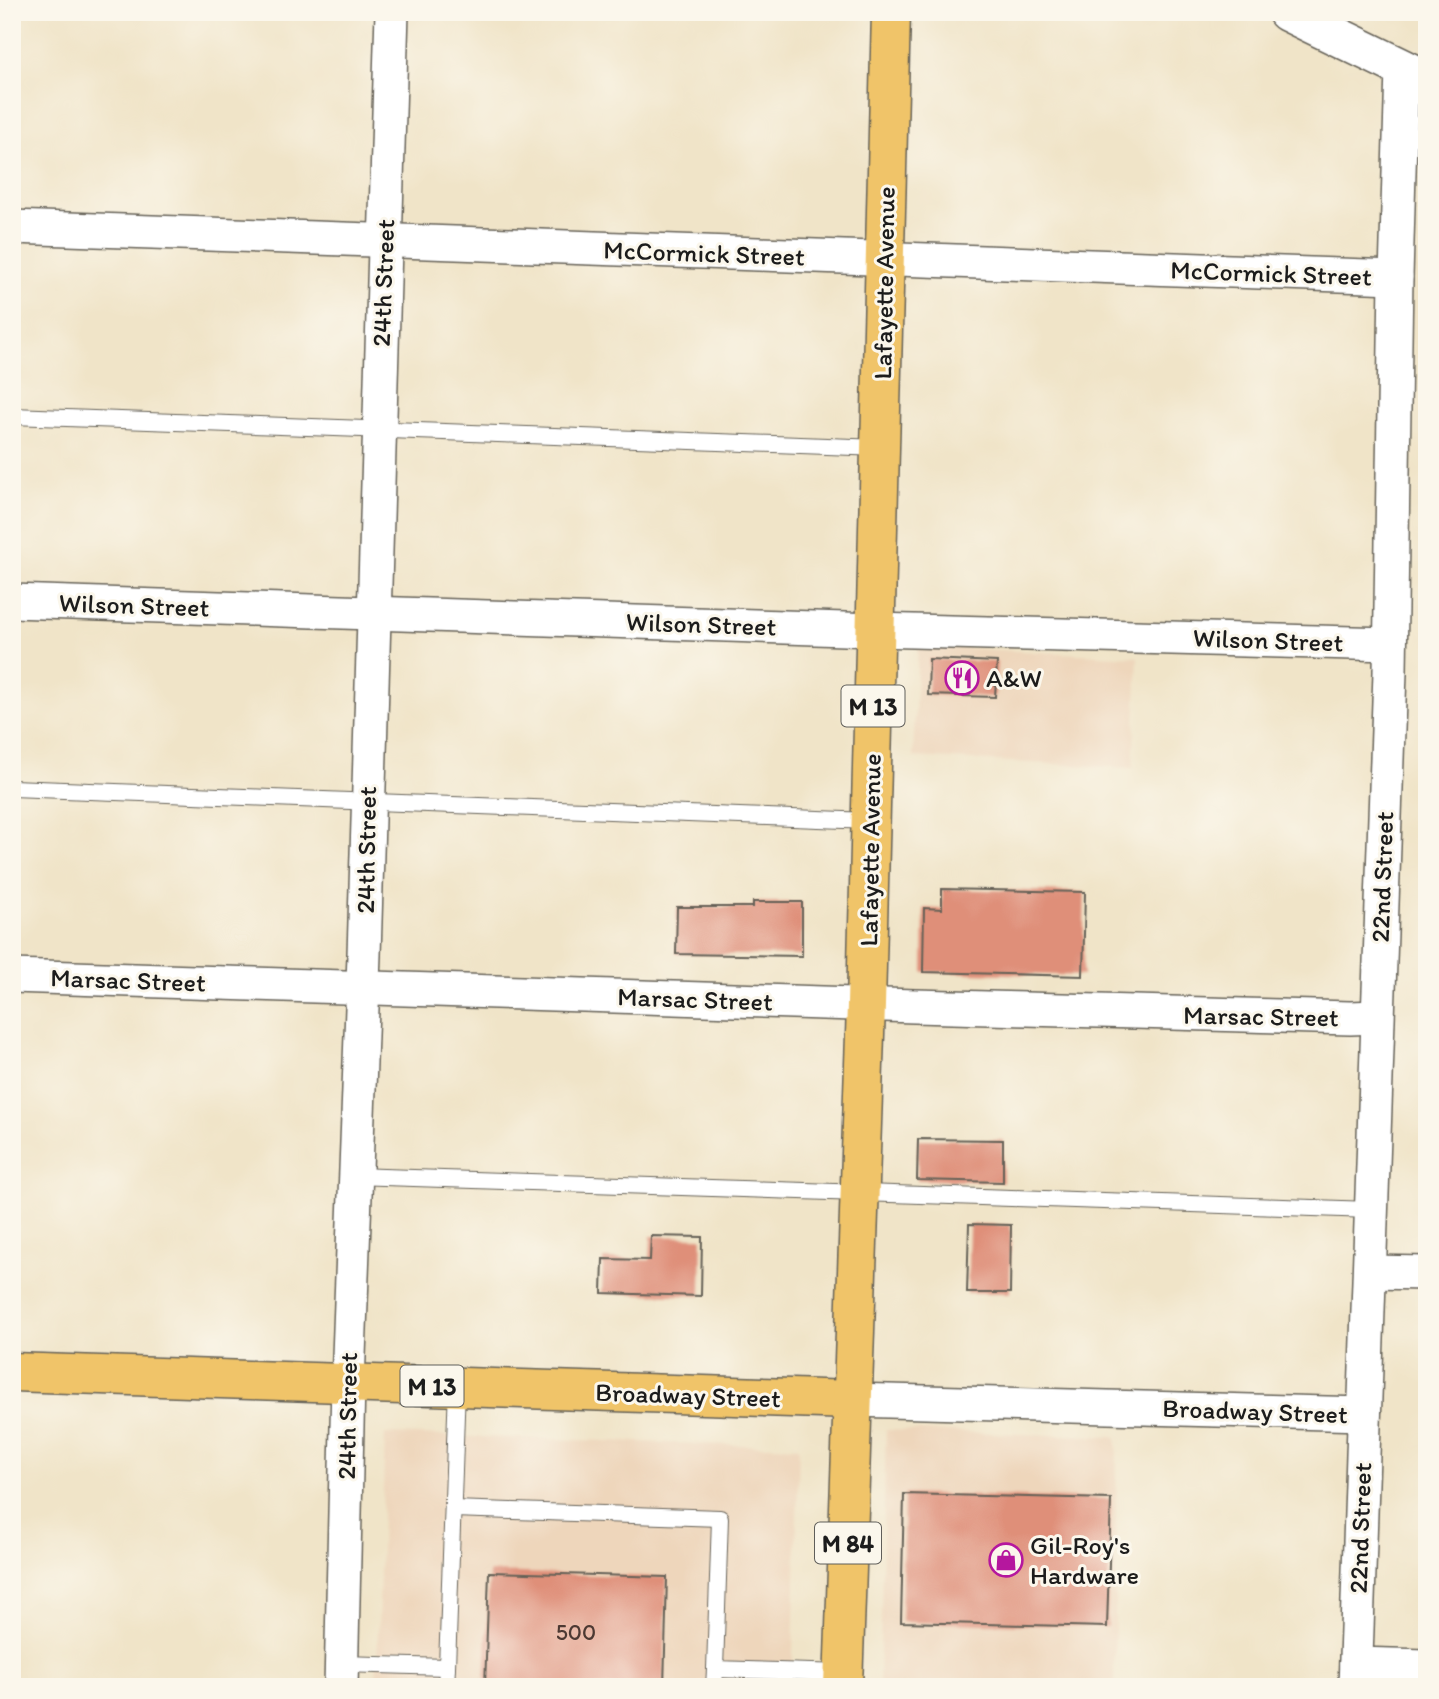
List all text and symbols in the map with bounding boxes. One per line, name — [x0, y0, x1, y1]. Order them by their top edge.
street label: Lafayette Avenue — [866, 186, 902, 380]
street label: 24th Street — [365, 219, 401, 347]
street label: McCormick Street — [603, 233, 806, 273]
street label: McCormick Street — [1170, 253, 1373, 293]
street label: Wilson Street — [58, 586, 210, 624]
street label: Wilson Street — [625, 605, 777, 643]
street label: Wilson Street — [1192, 621, 1344, 659]
restaurant icon: A&W — [943, 659, 981, 697]
place label: A&W — [986, 662, 1042, 694]
road number: M 13 — [842, 686, 904, 726]
street label: Lafayette Avenue — [852, 753, 888, 947]
street label: 24th Street — [349, 786, 383, 914]
street label: 22nd Street — [1364, 811, 1400, 943]
street label: Marsac Street — [50, 961, 207, 999]
street label: Marsac Street — [617, 980, 774, 1018]
street label: Marsac Street — [1183, 999, 1339, 1033]
street label: 24th Street — [330, 1352, 364, 1480]
road number: M 13 — [400, 1366, 464, 1406]
street label: Broadway Street — [595, 1376, 782, 1414]
street label: Broadway Street — [1162, 1392, 1349, 1430]
street label: 22nd Street — [1342, 1462, 1378, 1594]
road number: M 84 — [815, 1522, 881, 1563]
place label: Gil-Roy's Hardware — [1030, 1529, 1139, 1591]
shop icon: Gil-Roy's Hardware — [987, 1541, 1025, 1579]
house number: 500 — [556, 1618, 596, 1646]

